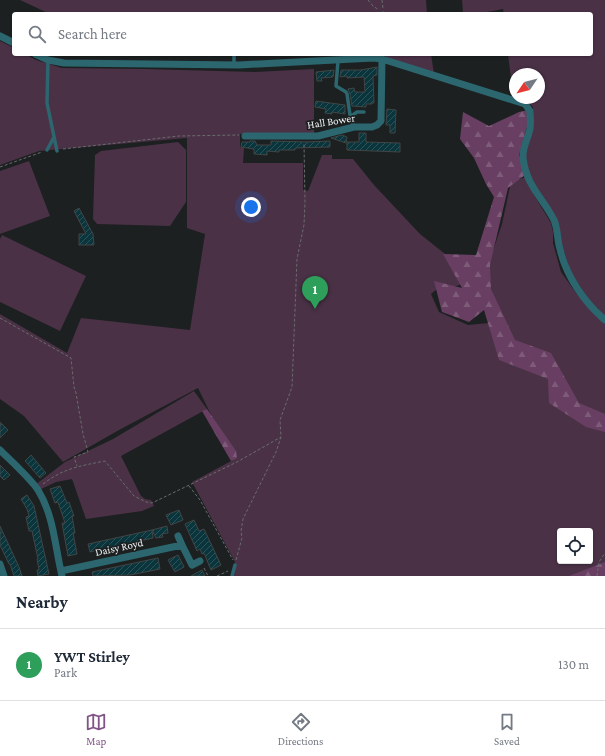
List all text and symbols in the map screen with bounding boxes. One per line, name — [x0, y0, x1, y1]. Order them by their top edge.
search box — [12, 12, 593, 56]
icon: search — [26, 23, 48, 45]
text: Search here — [58, 26, 127, 42]
north arrow — [509, 68, 545, 104]
street label: Hall Bower — [306, 111, 356, 131]
your location — [241, 197, 261, 217]
pin: 1 — [302, 276, 328, 309]
map controls — [557, 528, 593, 564]
button: locate — [557, 528, 593, 564]
street label: Daisy Royd — [94, 536, 145, 559]
text: Nearby — [16, 593, 68, 612]
text: YWT Stirley — [54, 649, 130, 665]
text: 1 — [27, 657, 31, 672]
text: 130 m — [558, 657, 589, 672]
text: Park — [54, 665, 77, 680]
tab: Map — [85, 711, 107, 747]
tab: Directions — [278, 711, 323, 747]
tab: Saved — [494, 711, 520, 747]

